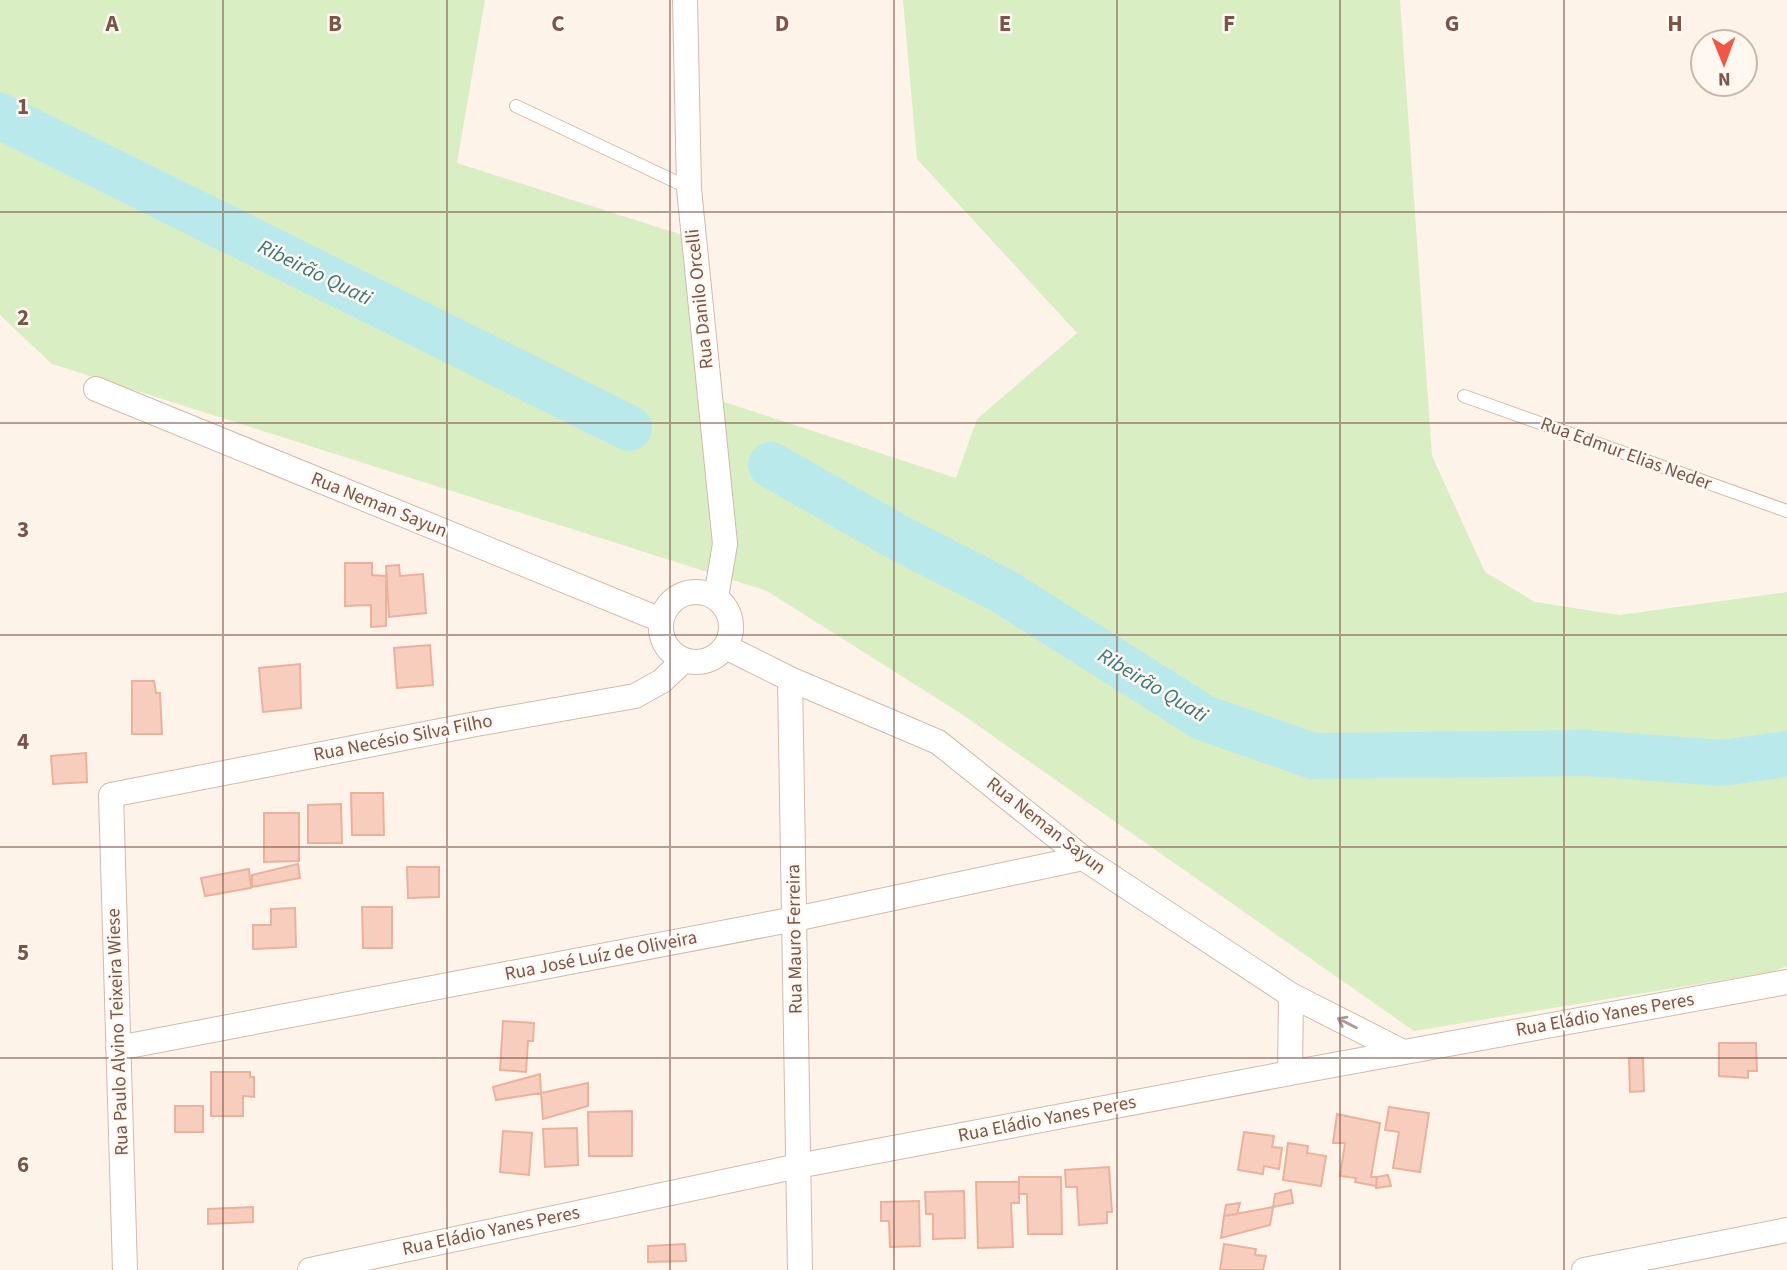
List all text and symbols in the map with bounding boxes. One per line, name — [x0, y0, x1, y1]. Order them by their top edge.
text: A — [104, 7, 119, 40]
text: B — [328, 7, 342, 40]
text: C — [551, 7, 565, 40]
text: D — [775, 7, 789, 40]
text: E — [999, 7, 1011, 40]
text: F — [1223, 7, 1235, 40]
text: G — [1445, 7, 1459, 40]
text: H — [1667, 7, 1683, 40]
north arrow — [1689, 28, 1759, 98]
text: N — [1718, 65, 1731, 92]
text: 1 — [17, 90, 29, 123]
street label: Rua Danilo Orcelli — [679, 228, 721, 370]
water label: Ribeirão Quati — [253, 231, 378, 313]
text: 2 — [17, 301, 29, 334]
street label: Rua Edmur Elias Neder — [1537, 410, 1716, 498]
street label: Rua Neman Sayun — [307, 465, 451, 545]
text: 3 — [17, 513, 29, 546]
water label: Ribeirão Quati — [1092, 640, 1215, 730]
street label: Rua Necésio Silva Filho — [311, 707, 495, 769]
text: 4 — [17, 725, 29, 758]
street label: Rua Neman Sayun — [981, 771, 1111, 881]
street label: Rua Mauro Ferreira — [780, 864, 810, 1014]
street label: Rua Paulo Alvino Teixeira Wiese — [100, 908, 136, 1156]
street label: Rua José Luíz de Oliveira — [502, 924, 700, 988]
text: 5 — [17, 936, 29, 969]
street label: Rua Eládio Yanes Peres — [1514, 986, 1696, 1044]
one-way arrow — [1337, 1016, 1358, 1030]
street label: Rua Eládio Yanes Peres — [956, 1089, 1138, 1149]
text: 6 — [17, 1148, 29, 1181]
street label: Rua Eládio Yanes Peres — [400, 1199, 582, 1263]

